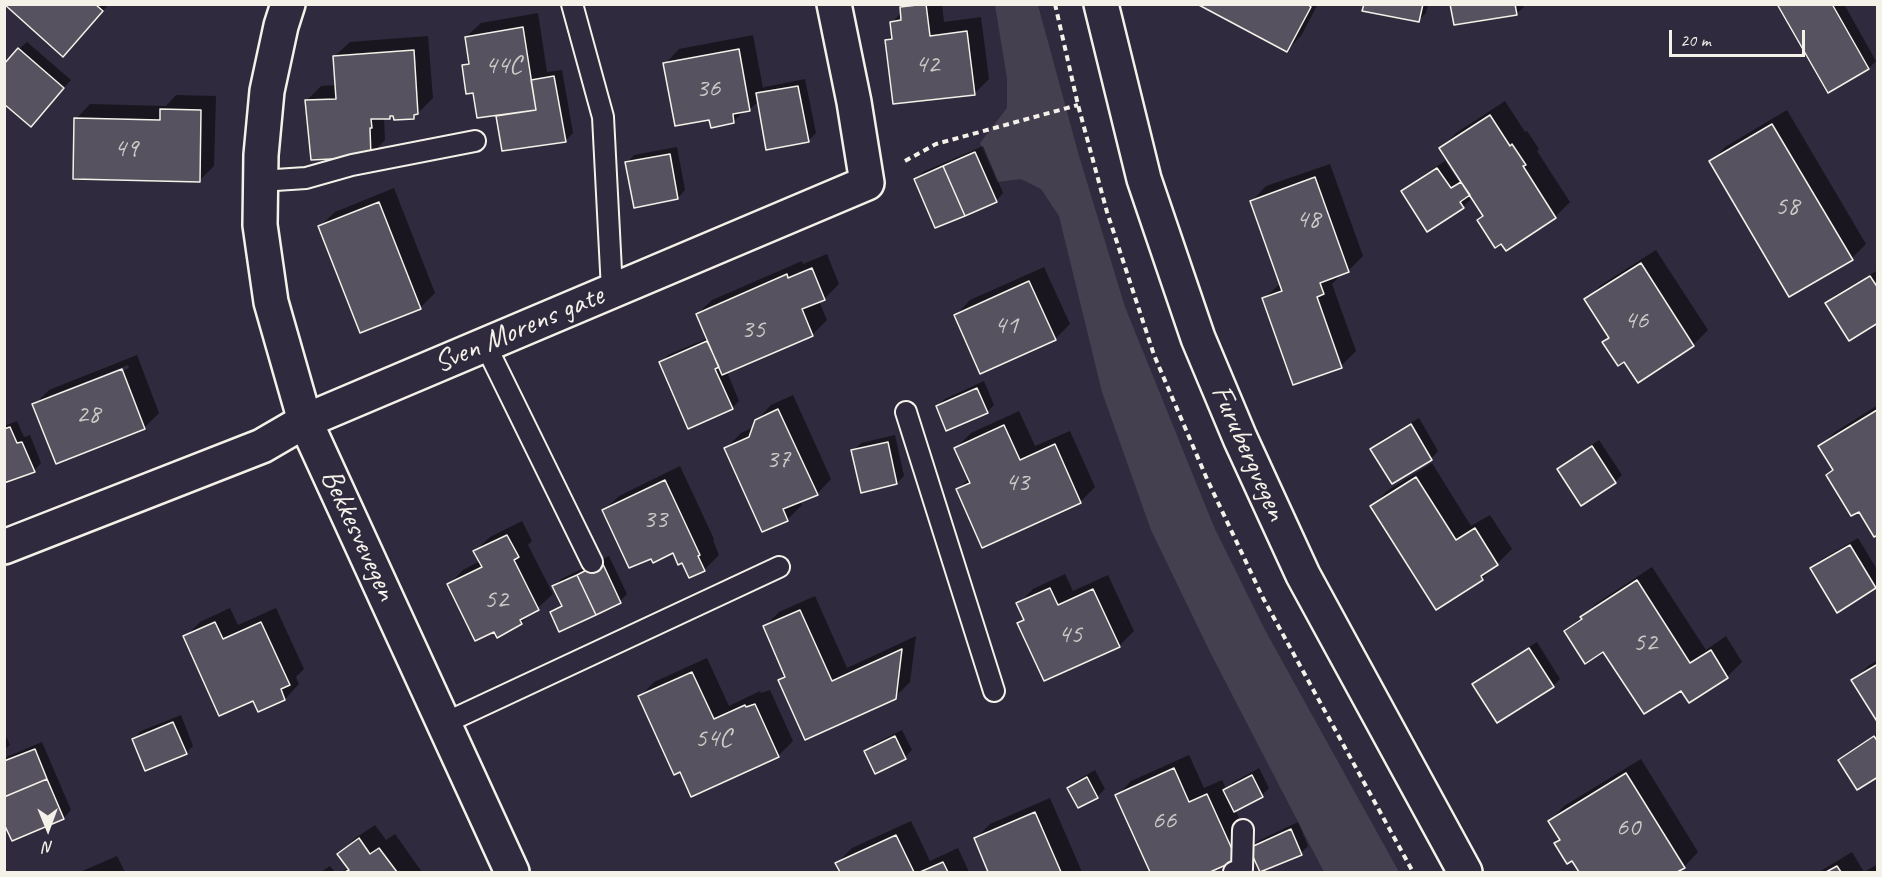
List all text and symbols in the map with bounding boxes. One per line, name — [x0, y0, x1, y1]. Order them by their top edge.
scale bar — [1672, 18, 1808, 56]
text: 20 m — [1680, 29, 1711, 51]
house number: 42 — [915, 49, 939, 81]
house number: 44C — [484, 50, 522, 82]
house number: 36 — [696, 73, 720, 105]
house number: 49 — [114, 133, 138, 165]
house number: 58 — [1775, 191, 1799, 223]
house number: 48 — [1296, 204, 1320, 236]
street label: Sven Morens gate — [429, 278, 609, 382]
house number: 46 — [1624, 305, 1648, 337]
house number: 41 — [994, 310, 1018, 342]
house number: 35 — [741, 314, 765, 346]
street label: Furubergvegen — [1202, 380, 1294, 526]
house number: 28 — [76, 399, 100, 431]
house number: 37 — [766, 444, 790, 476]
street label: Bekkesvevegen — [312, 464, 404, 606]
house number: 43 — [1005, 467, 1029, 499]
house number: 33 — [643, 504, 667, 536]
house number: 52 — [484, 584, 508, 616]
house number: 45 — [1058, 619, 1082, 651]
house number: 52 — [1633, 627, 1657, 659]
house number: 54C — [694, 723, 732, 755]
north arrow — [18, 799, 78, 859]
house number: 66 — [1152, 805, 1176, 837]
house number: 60 — [1616, 812, 1640, 844]
text: N — [43, 837, 53, 857]

